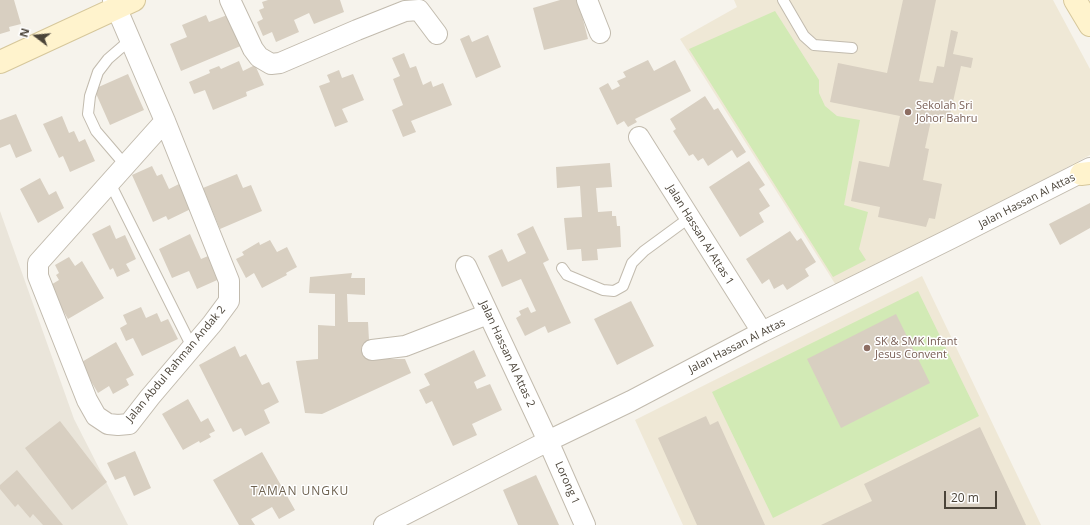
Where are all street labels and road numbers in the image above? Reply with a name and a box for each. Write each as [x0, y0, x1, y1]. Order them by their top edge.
street label: Jalan Hassan Al Attas [976, 171, 1078, 231]
street label: Jalan Hassan Al Attas 1 [664, 182, 736, 288]
street label: Jalan Hassan Al Attas 2 [477, 299, 537, 409]
street label: Jalan Abdul Rahman Andak 2 [124, 303, 228, 425]
street label: Jalan Hassan Al Attas [686, 316, 788, 376]
street label: Lorong 1 [552, 460, 582, 506]

